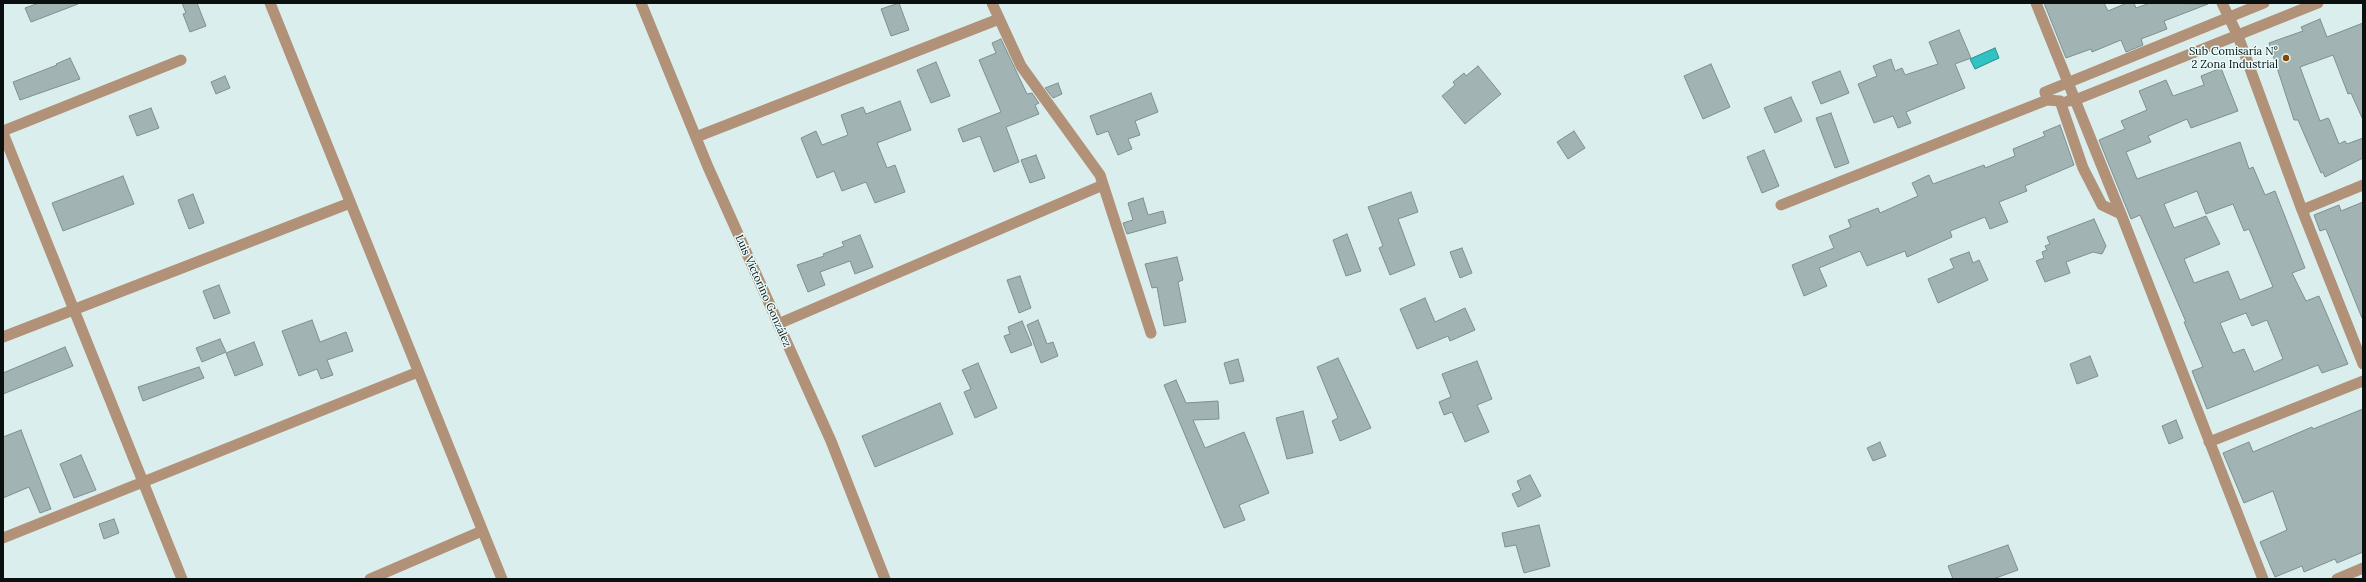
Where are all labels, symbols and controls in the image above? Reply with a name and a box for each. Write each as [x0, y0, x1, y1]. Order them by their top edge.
place label: Sub Comisaría N° 2 Zona Industrial [2189, 45, 2278, 71]
marker: Sub Comisaría N° 2 Zona Industrial [2281, 53, 2291, 63]
street label: Luis Victorino González [732, 233, 794, 349]

